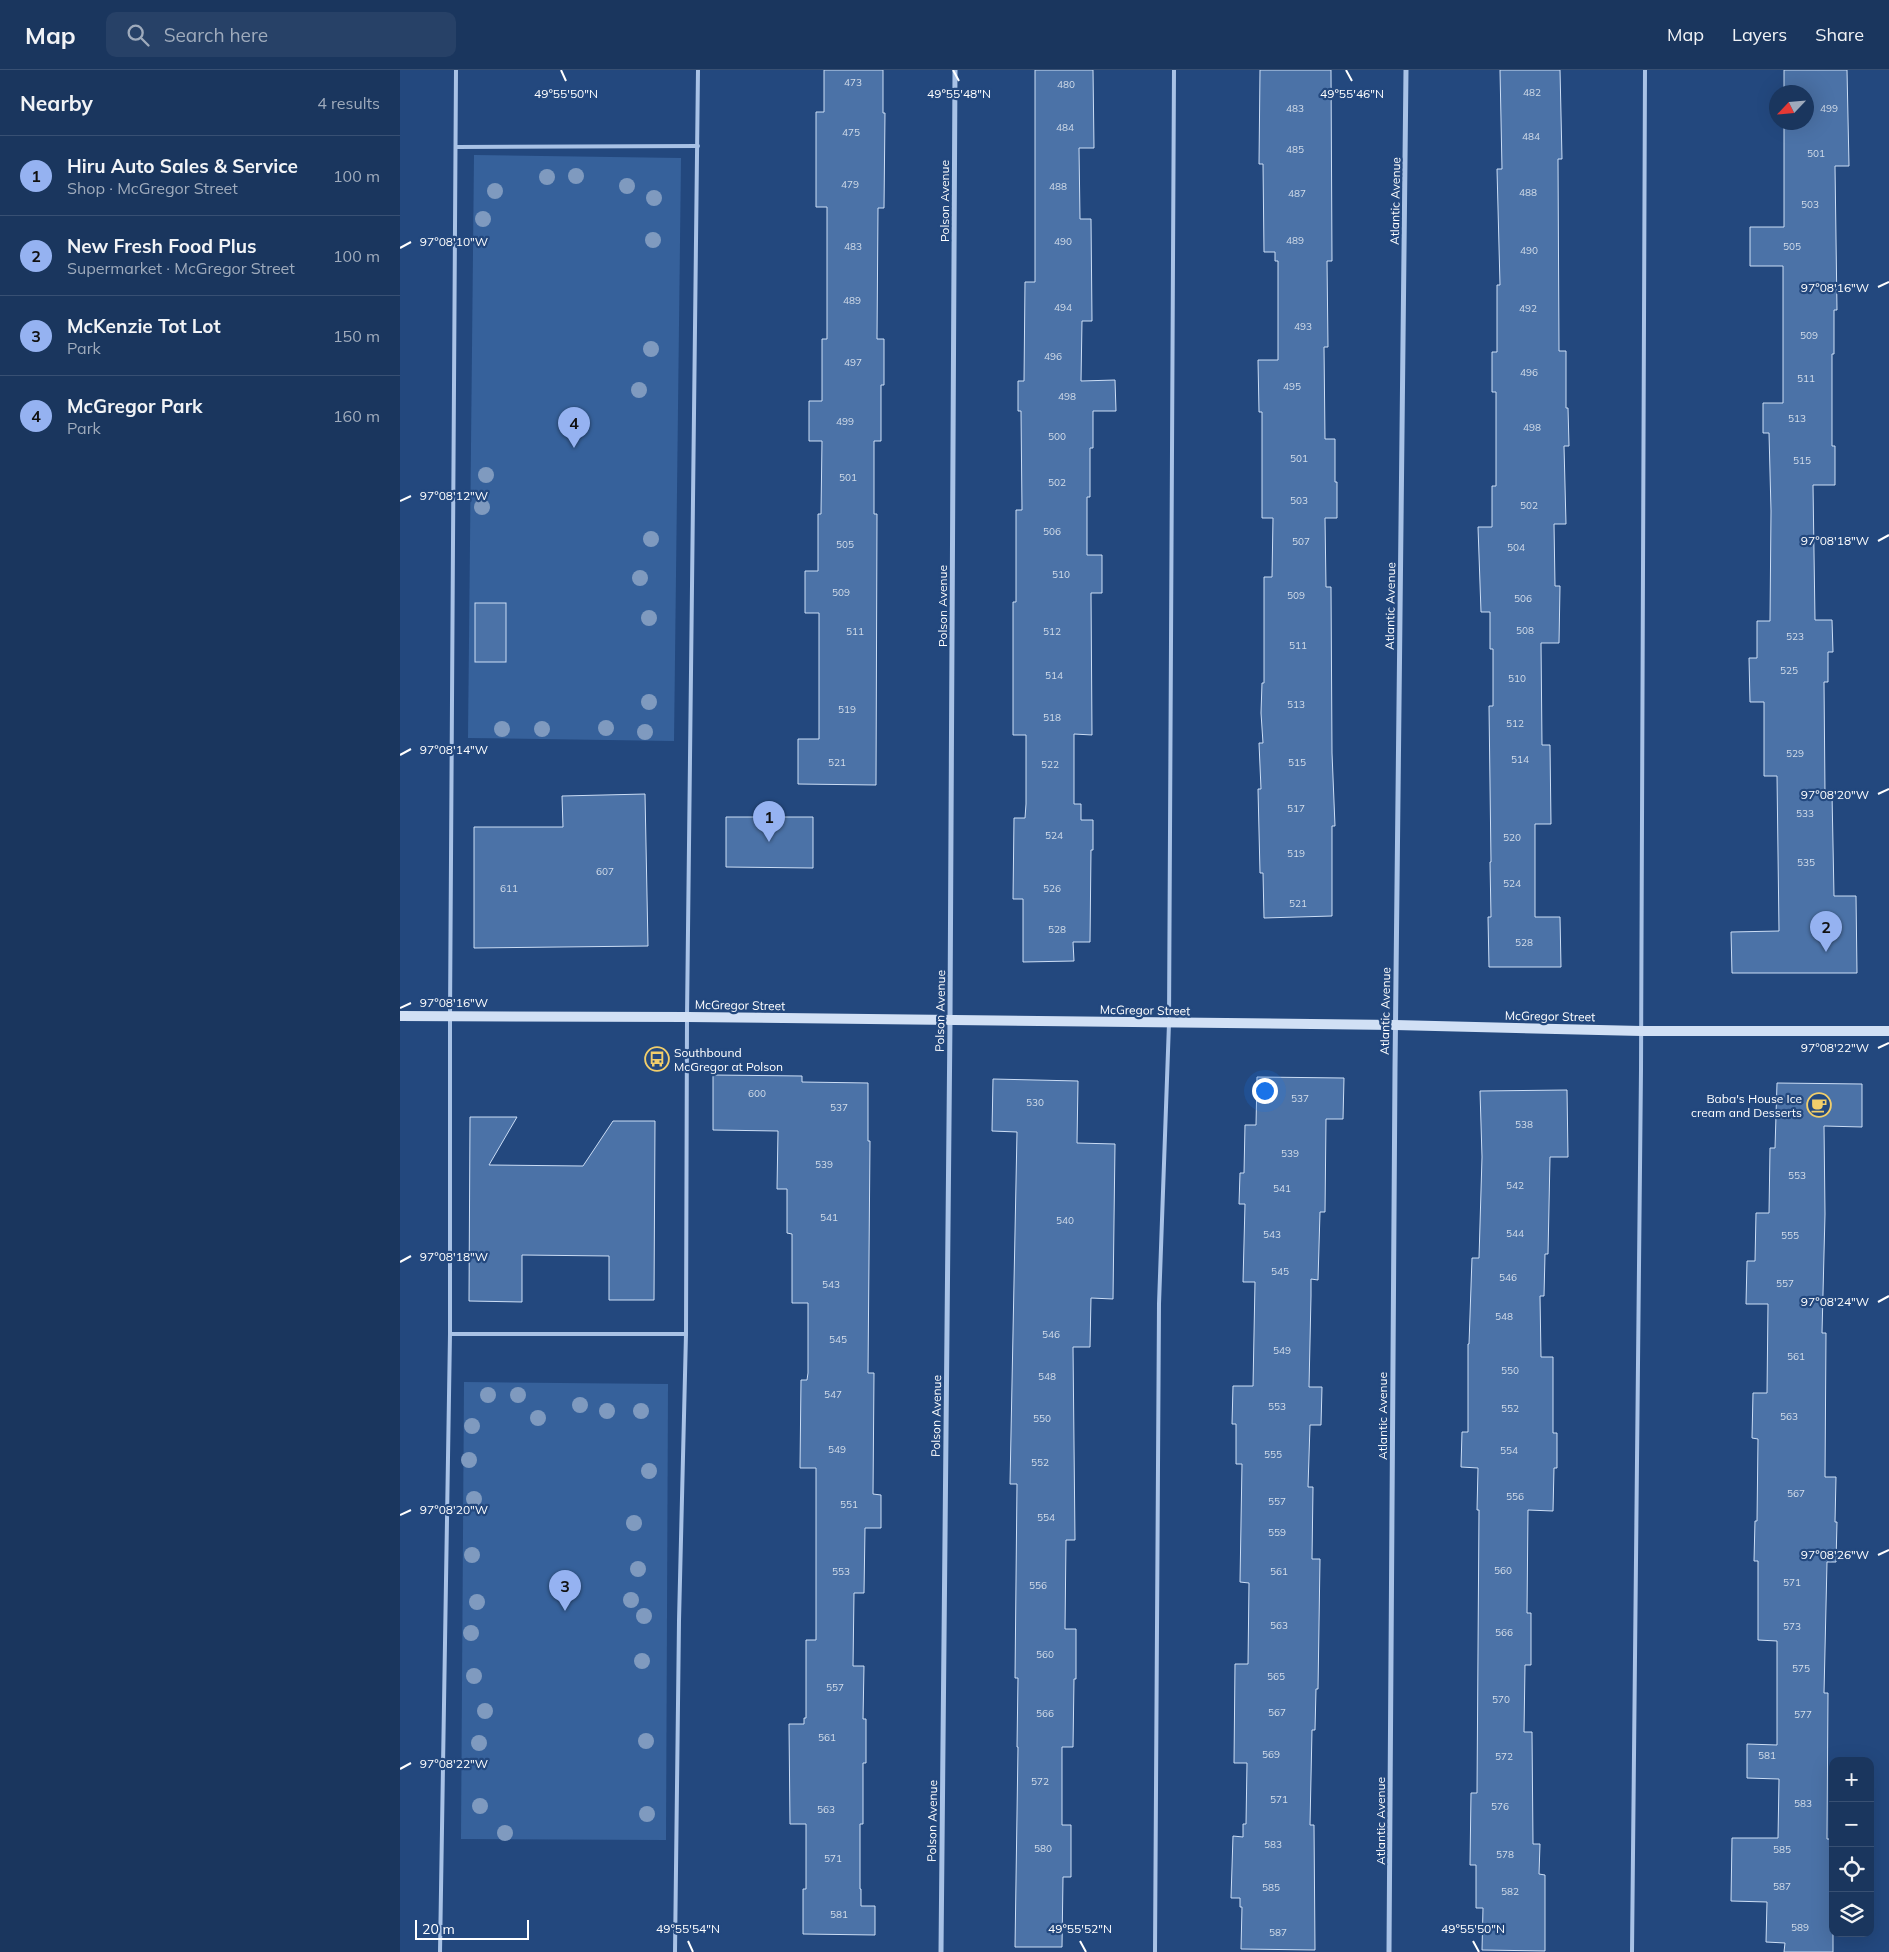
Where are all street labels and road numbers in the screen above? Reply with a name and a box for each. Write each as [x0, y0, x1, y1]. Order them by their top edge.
street label: Atlantic Avenue [1387, 157, 1403, 245]
street label: Polson Avenue [937, 160, 952, 242]
street label: Atlantic Avenue [1382, 562, 1398, 650]
street label: Polson Avenue [935, 565, 950, 647]
street label: Atlantic Avenue [1377, 967, 1393, 1055]
street label: Polson Avenue [932, 970, 948, 1052]
street label: McGregor Street [695, 997, 785, 1013]
street label: McGregor Street [1100, 1002, 1190, 1018]
street label: McGregor Street [1505, 1008, 1595, 1024]
street label: Atlantic Avenue [1375, 1372, 1390, 1460]
street label: Polson Avenue [928, 1375, 944, 1457]
street label: Atlantic Avenue [1373, 1777, 1388, 1865]
street label: Polson Avenue [924, 1780, 940, 1862]

